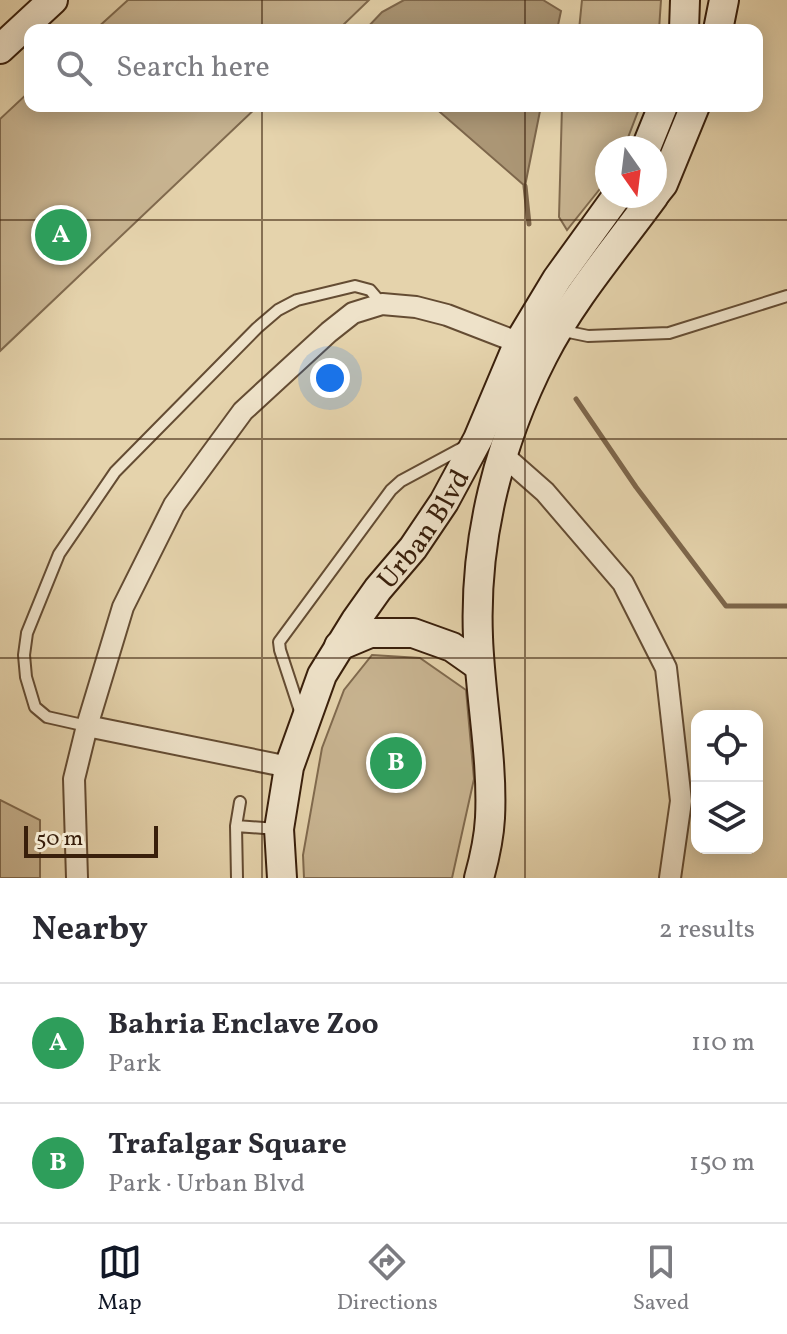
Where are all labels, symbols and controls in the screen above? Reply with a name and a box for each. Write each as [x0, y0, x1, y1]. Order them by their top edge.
search box [24, 24, 763, 112]
icon: search [52, 46, 96, 90]
text: Search here [116, 47, 270, 89]
north arrow [595, 136, 667, 208]
pin: A [35, 205, 87, 265]
your location [310, 358, 350, 398]
street label: Urban Blvd [369, 463, 480, 598]
map controls [691, 710, 763, 854]
button: locate [691, 710, 763, 782]
pin: B [370, 733, 422, 793]
button: layers [691, 782, 763, 854]
scale bar [24, 822, 158, 858]
text: 50 m [36, 824, 83, 855]
text: Nearby [32, 907, 148, 954]
text: 2 results [659, 912, 755, 948]
text: Bahria Enclave Zoo [108, 1004, 379, 1046]
text: A [49, 1025, 67, 1061]
text: 110 m [691, 1025, 755, 1061]
text: Park [108, 1046, 161, 1082]
text: Trafalgar Square [108, 1124, 347, 1166]
text: B [49, 1145, 67, 1181]
text: 150 m [689, 1145, 755, 1181]
text: Park · Urban Blvd [108, 1166, 305, 1202]
tab: Map [98, 1240, 142, 1319]
tab: Directions [337, 1240, 438, 1319]
tab: Saved [633, 1240, 689, 1319]

